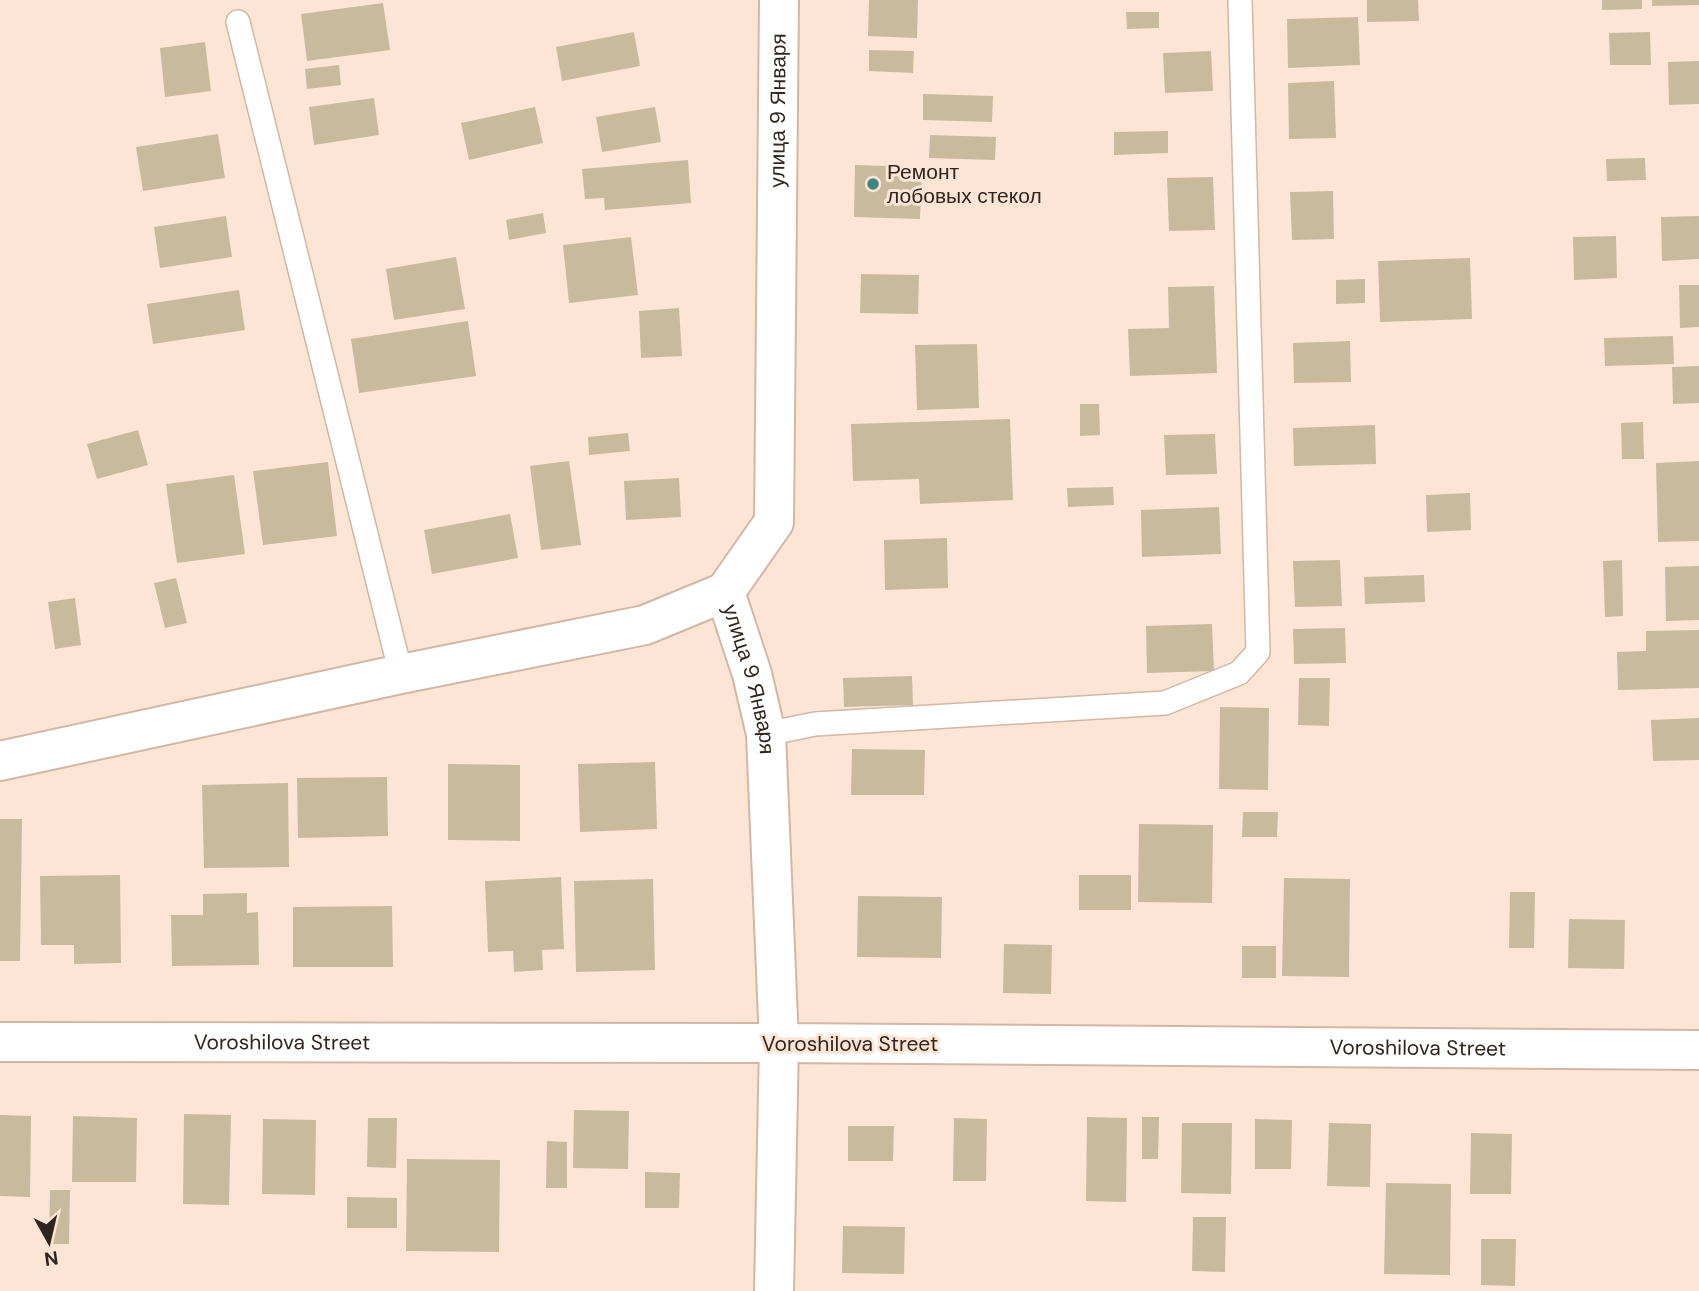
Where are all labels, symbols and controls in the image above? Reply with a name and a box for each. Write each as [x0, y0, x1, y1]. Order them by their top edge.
street label: улица 9 Января [763, 33, 793, 188]
place label: Ремонт лобовых стекол [887, 158, 1042, 210]
marker: Ремонт лобовых стекол [865, 176, 881, 192]
street label: улица 9 Января [716, 601, 781, 755]
street label: Voroshilova Street [194, 1028, 370, 1056]
street label: Voroshilova Street [762, 1030, 938, 1058]
street label: Voroshilova Street [1329, 1033, 1506, 1063]
north arrow [14, 1207, 84, 1277]
text: N [43, 1245, 60, 1272]

